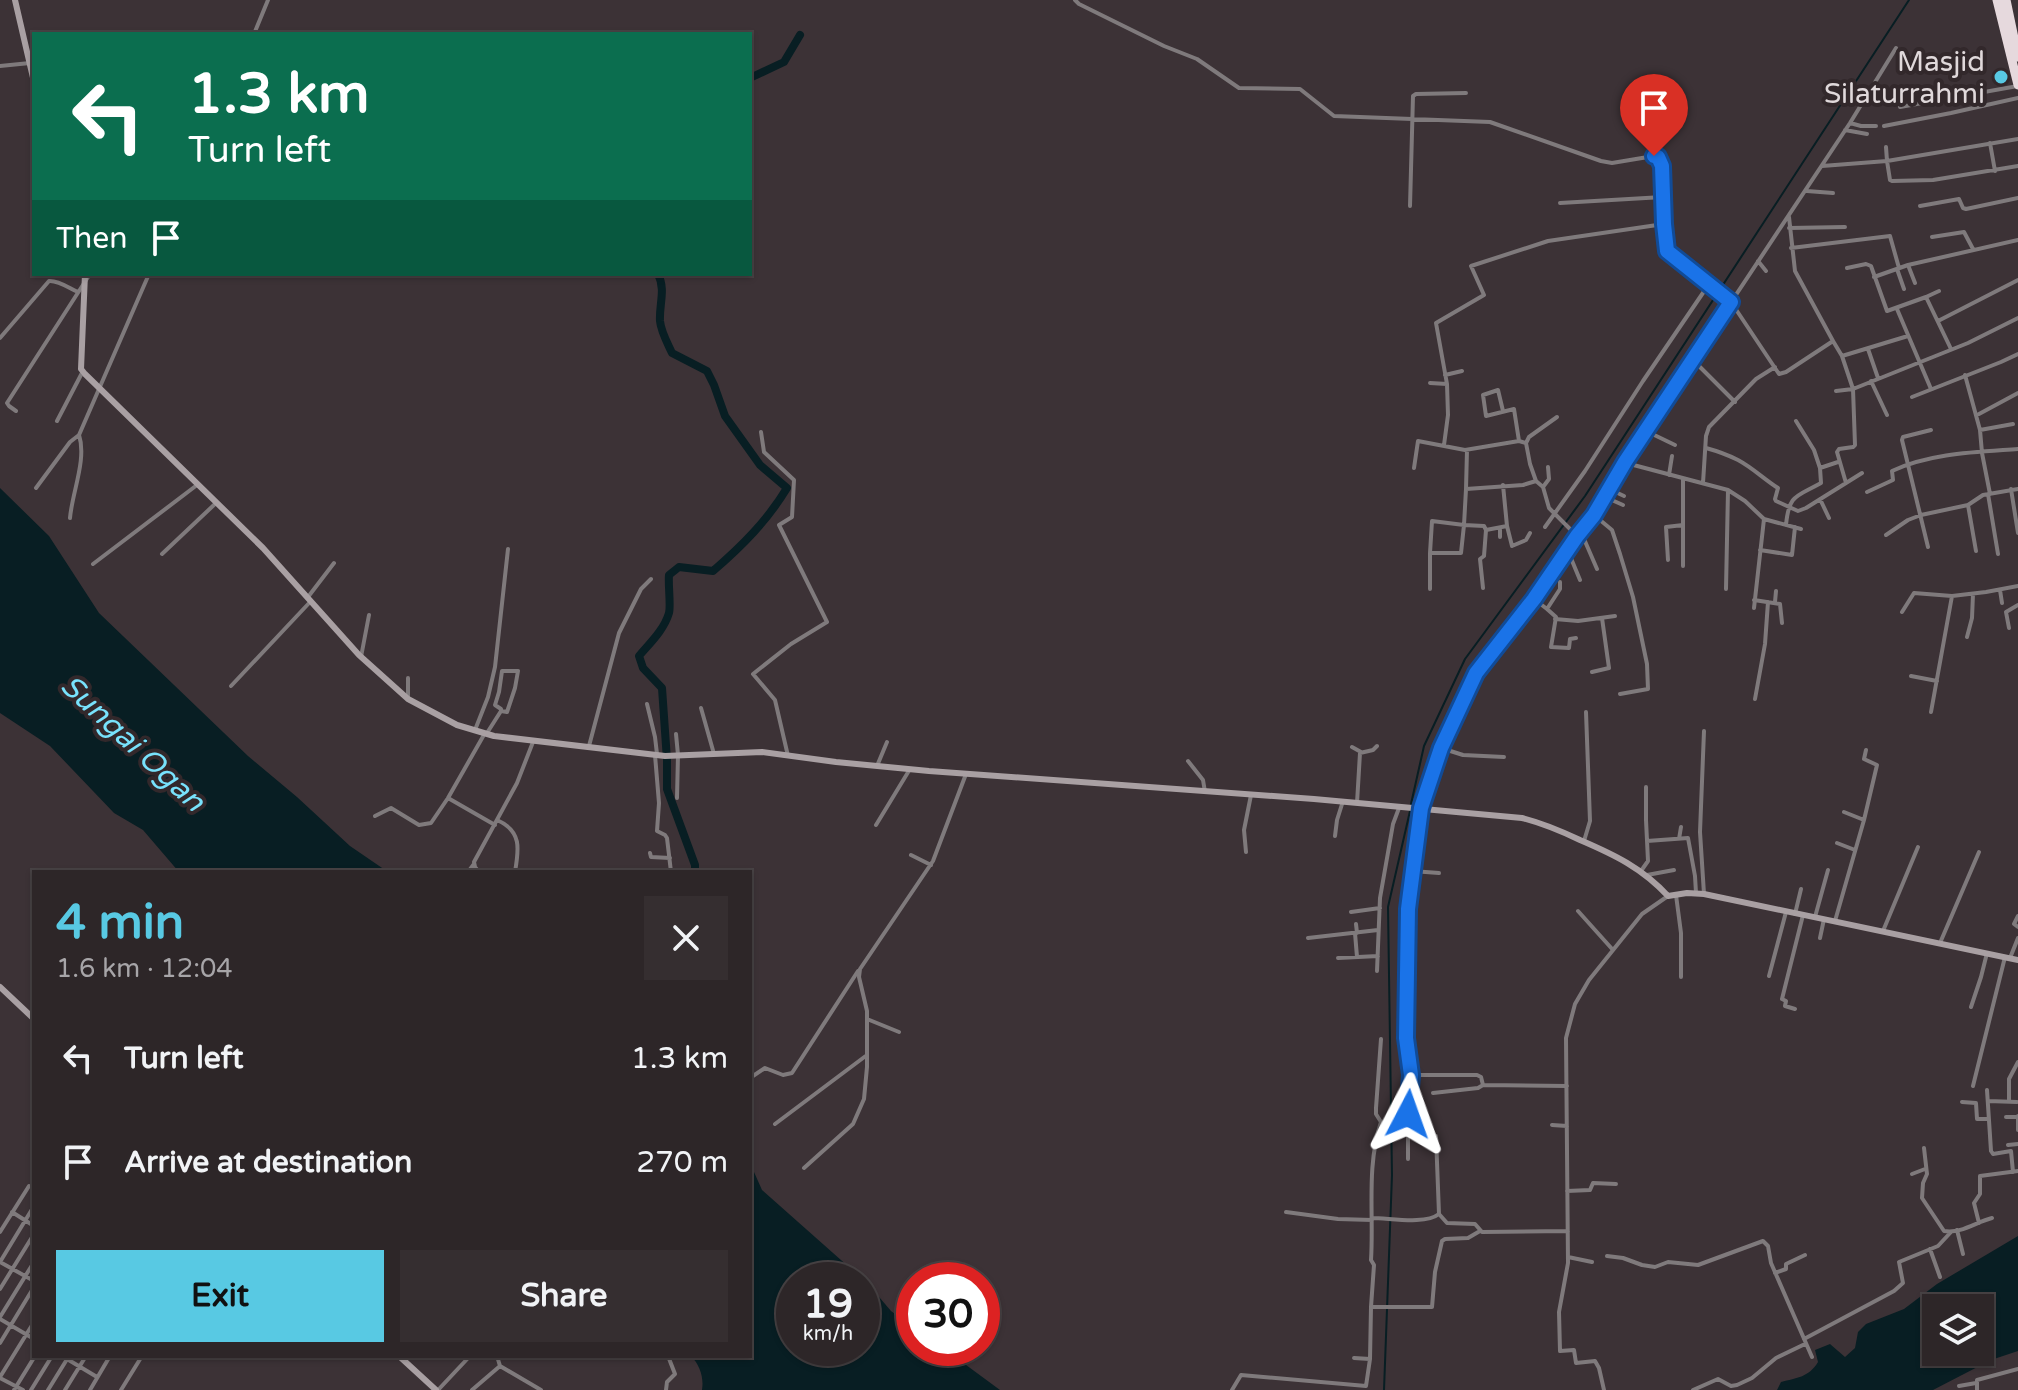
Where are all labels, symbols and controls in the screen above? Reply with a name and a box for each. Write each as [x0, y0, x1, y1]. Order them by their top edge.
place label: Masjid Silaturrahmi [1824, 45, 1985, 111]
text: 1.3 km [188, 61, 369, 128]
icon: left [56, 64, 160, 168]
marker: Masjid Silaturrahmi [1992, 68, 2010, 86]
pin [1620, 74, 1688, 156]
icon: arrive [1632, 86, 1676, 130]
text: Turn left [188, 129, 331, 172]
icon: arrive [144, 216, 188, 260]
text: Then [56, 220, 128, 257]
water label: Sungai Ogan [53, 667, 213, 820]
text: 4 min [56, 894, 184, 952]
button: close [644, 896, 728, 980]
text: 1.6 km · 12:04 [56, 953, 233, 984]
icon: left [56, 1036, 100, 1080]
text: Turn left [124, 1040, 243, 1077]
text: 1.3 km [631, 1040, 728, 1077]
position arrow [1366, 1072, 1450, 1156]
icon: arrive [56, 1140, 100, 1184]
text: Arrive at destination [124, 1144, 412, 1181]
text: 270 m [636, 1144, 728, 1181]
button: Exit [56, 1250, 384, 1342]
button: Share [400, 1250, 728, 1342]
speed limit sign: 30 [896, 1262, 1000, 1366]
text: 19 [803, 1280, 853, 1328]
map controls [1922, 1294, 1994, 1366]
button: layers [1922, 1294, 1994, 1366]
text: km/h [803, 1322, 853, 1346]

